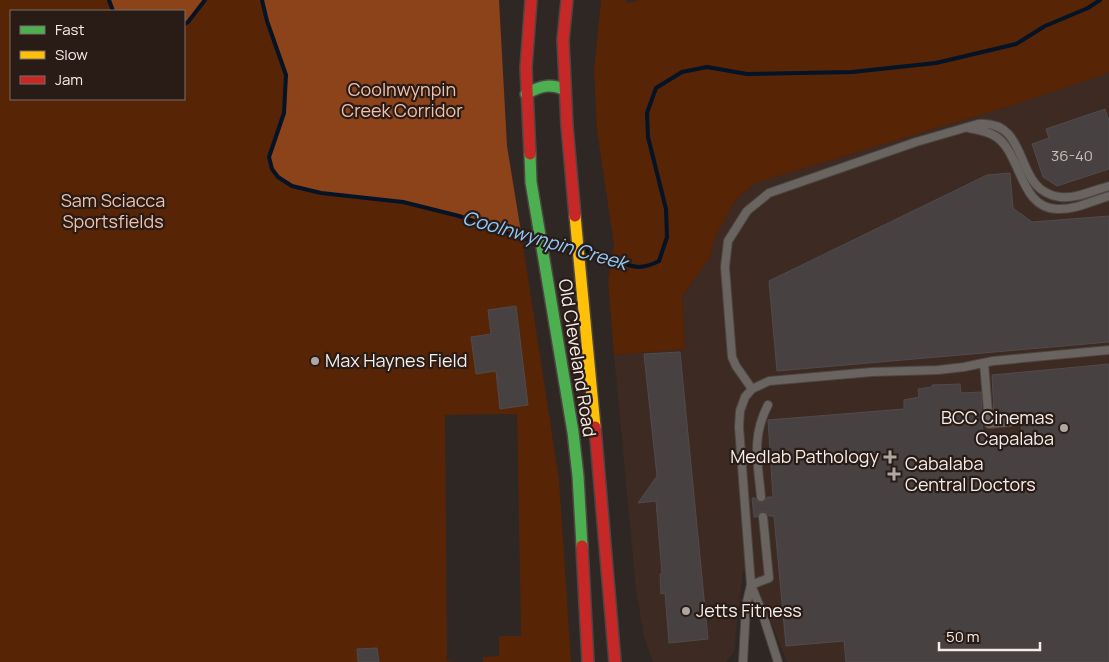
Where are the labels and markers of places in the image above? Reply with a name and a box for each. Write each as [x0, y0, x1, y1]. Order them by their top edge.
place label: Max Haynes Field [325, 348, 467, 372]
marker: Max Haynes Field [309, 355, 321, 367]
place label: BCC Cinemas Capalaba [941, 405, 1054, 450]
marker: BCC Cinemas Capalaba [1058, 422, 1070, 434]
place label: Medlab Pathology [730, 444, 879, 468]
marker: Medlab Pathology [883, 450, 897, 464]
place label: Cabalaba Central Doctors [905, 451, 1036, 496]
marker: Cabalaba Central Doctors [887, 467, 901, 481]
place label: Jetts Fitness [696, 598, 802, 622]
marker: Jetts Fitness [680, 605, 692, 617]

